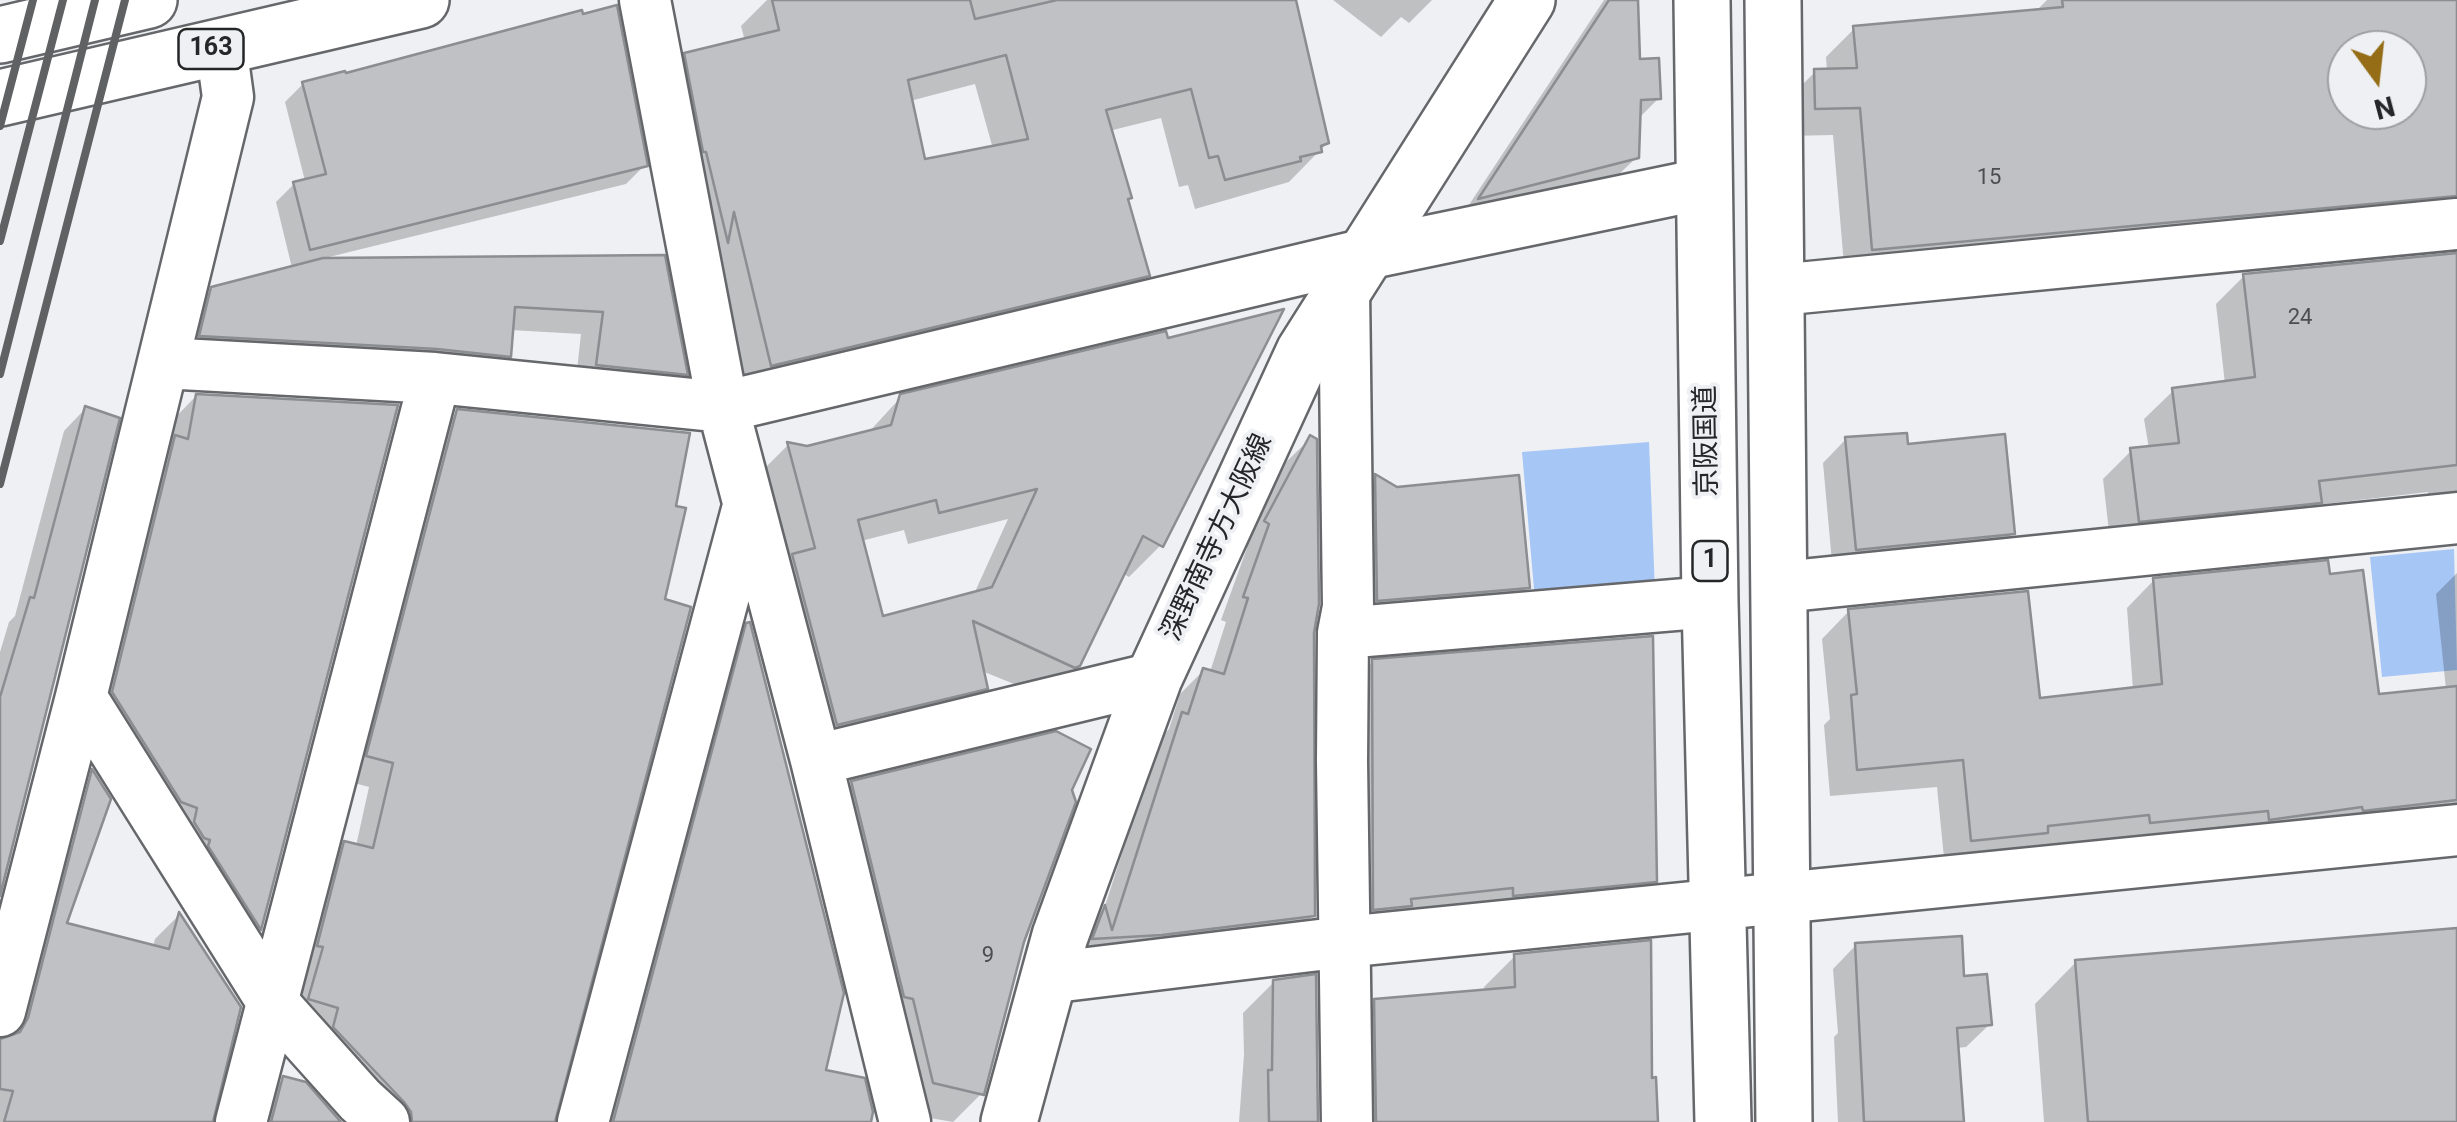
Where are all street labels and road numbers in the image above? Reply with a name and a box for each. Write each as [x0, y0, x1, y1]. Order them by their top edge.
road number: 163 [178, 29, 244, 69]
street label: 京阪国道 [1690, 385, 1726, 497]
street label: 深野南寺方大阪線 [1155, 429, 1281, 647]
road number: 1 [1692, 541, 1728, 581]

